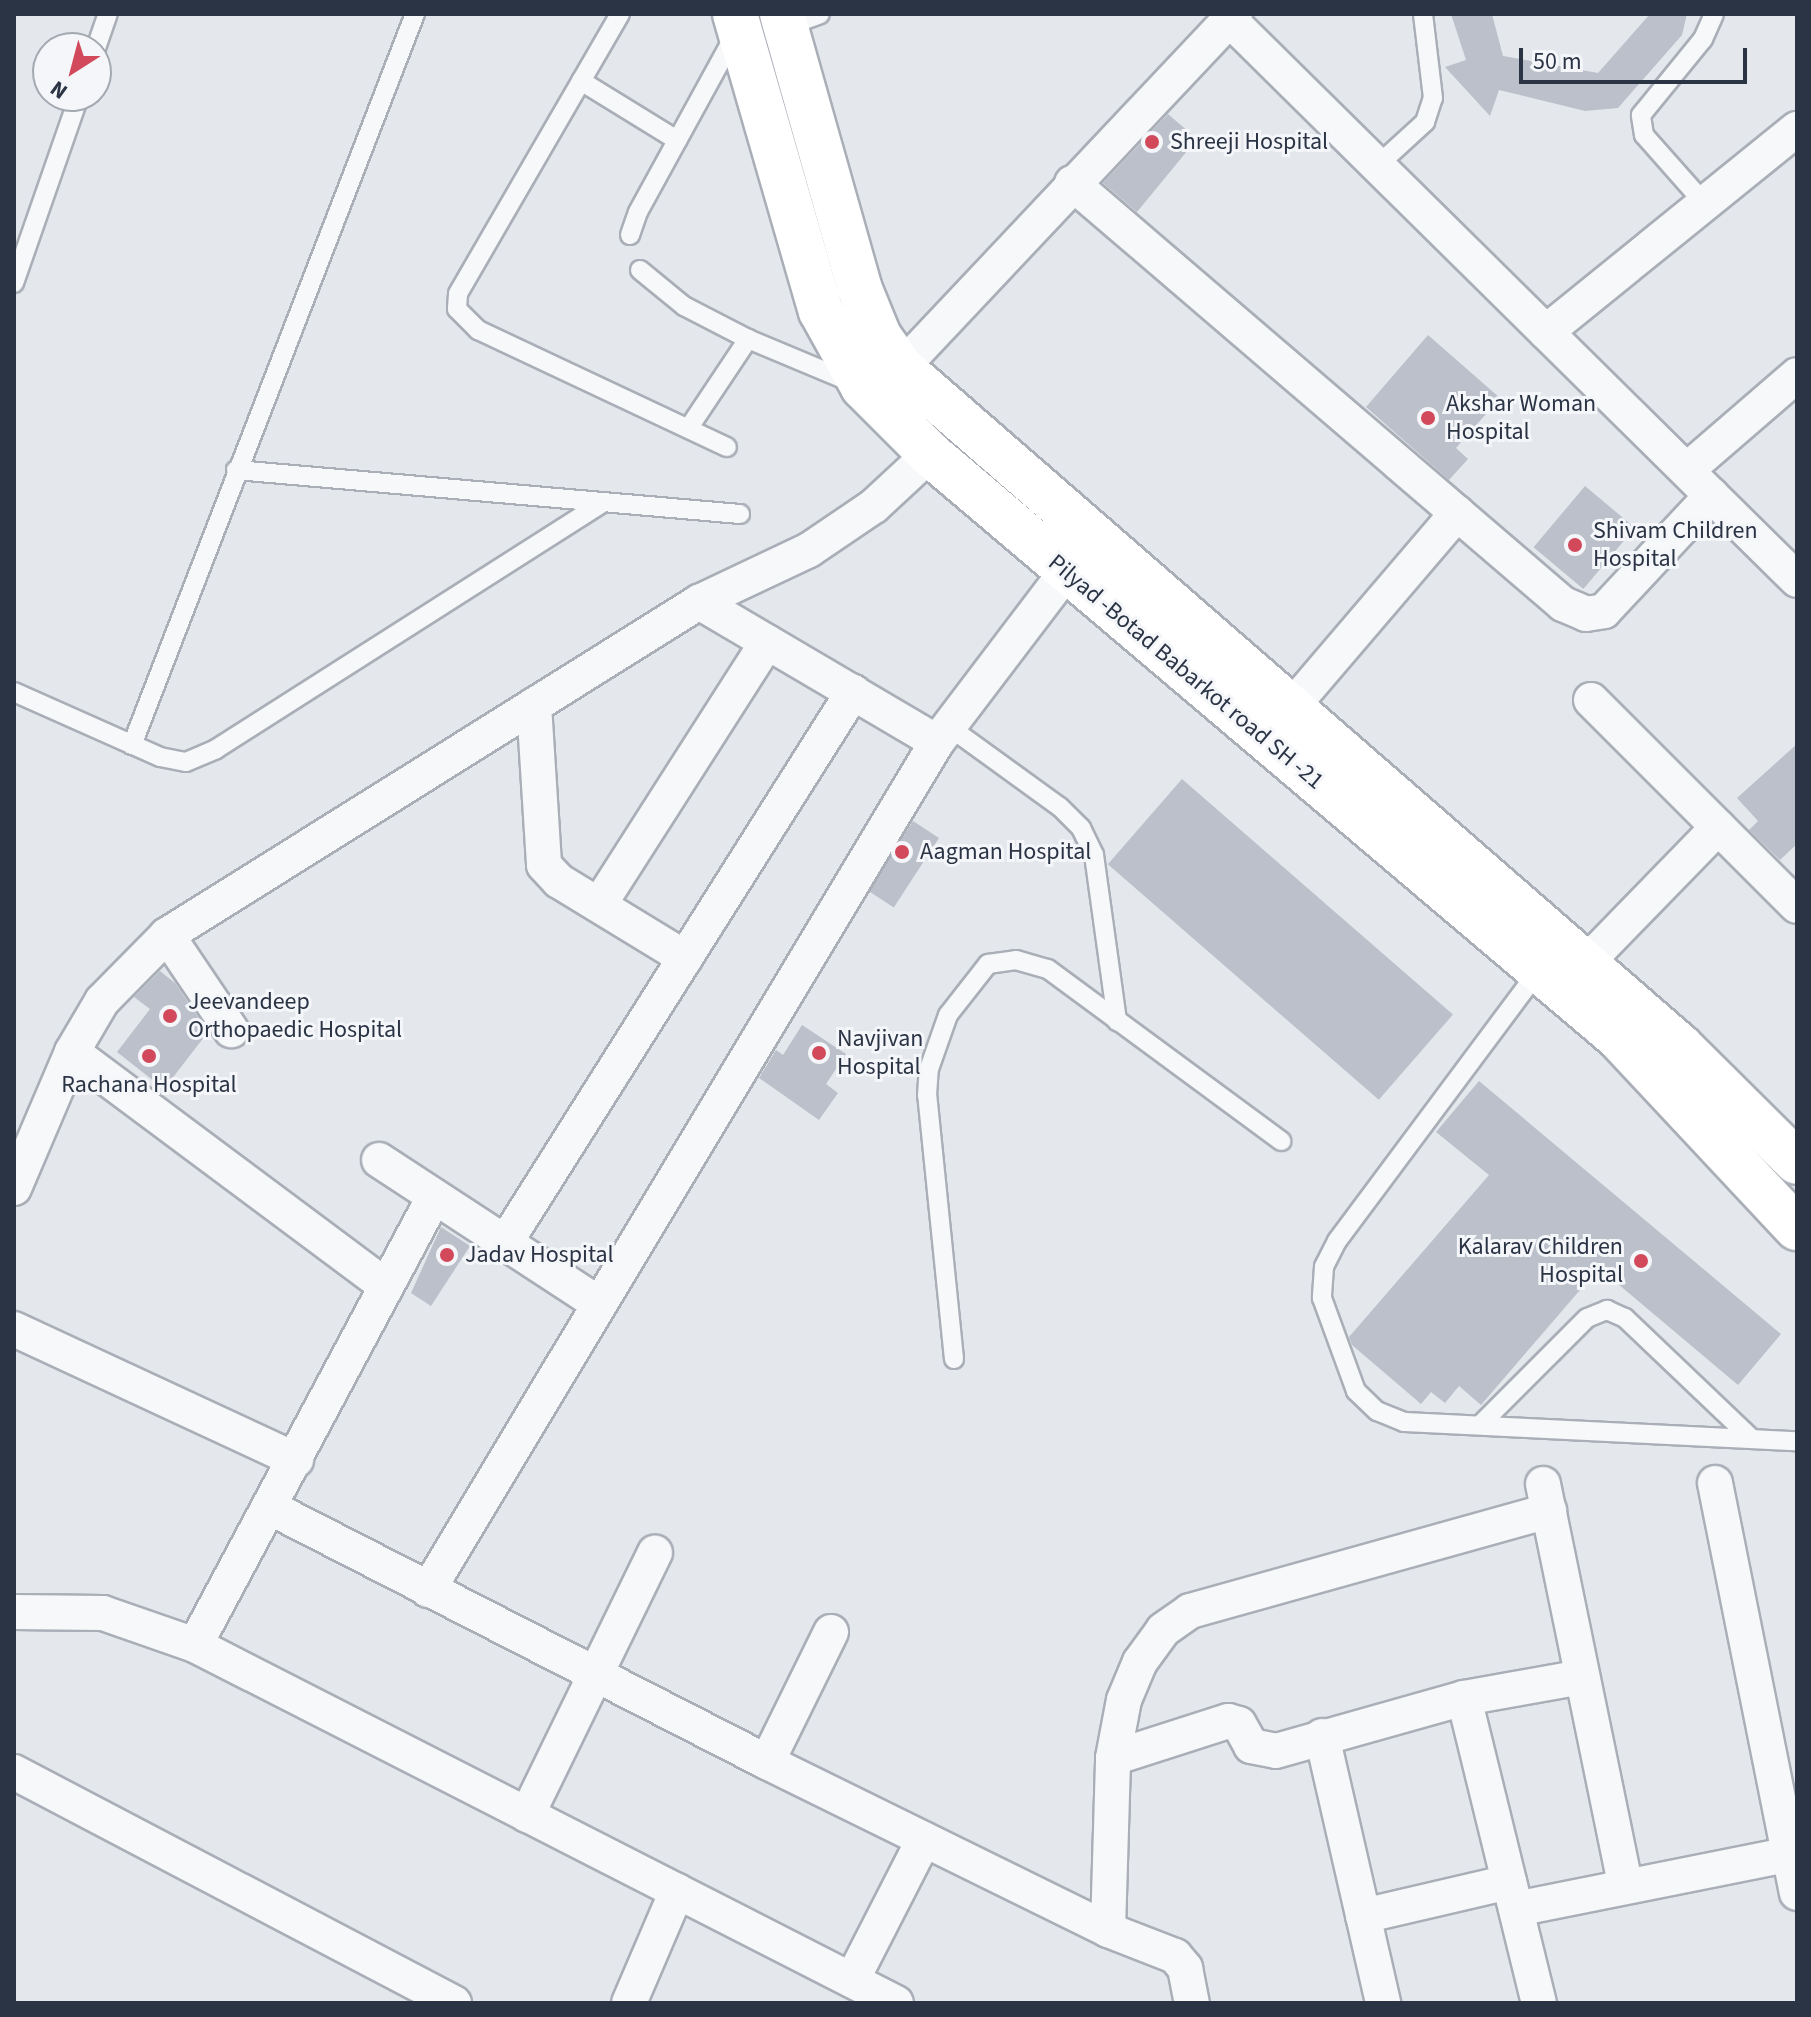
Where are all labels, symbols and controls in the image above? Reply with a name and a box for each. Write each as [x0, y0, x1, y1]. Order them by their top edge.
north arrow [32, 32, 112, 112]
scale bar [1523, 32, 1751, 82]
text: 50 m [1533, 44, 1582, 79]
text: N [44, 73, 74, 107]
place label: Shreeji Hospital [1170, 128, 1328, 156]
marker: Shreeji Hospital [1141, 131, 1163, 153]
place label: Akshar Woman Hospital [1446, 390, 1596, 446]
marker: Akshar Woman Hospital [1417, 407, 1439, 429]
place label: Shivam Children Hospital [1593, 517, 1758, 573]
marker: Shivam Children Hospital [1564, 534, 1586, 556]
street label: Pilyad -Botad Babarkot road SH -21 [1042, 548, 1330, 796]
place label: Aagman Hospital [920, 838, 1091, 866]
marker: Aagman Hospital [891, 841, 913, 863]
place label: Jeevandeep Orthopaedic Hospital [188, 988, 402, 1044]
marker: Jeevandeep Orthopaedic Hospital [159, 1005, 181, 1027]
place label: Navjivan Hospital [837, 1025, 923, 1081]
marker: Navjivan Hospital [808, 1042, 830, 1064]
marker: Rachana Hospital [138, 1045, 160, 1067]
place label: Rachana Hospital [61, 1071, 237, 1099]
place label: Kalarav Children Hospital [1458, 1233, 1623, 1289]
place label: Jadav Hospital [465, 1241, 614, 1269]
marker: Jadav Hospital [436, 1244, 458, 1266]
marker: Kalarav Children Hospital [1630, 1250, 1652, 1272]

